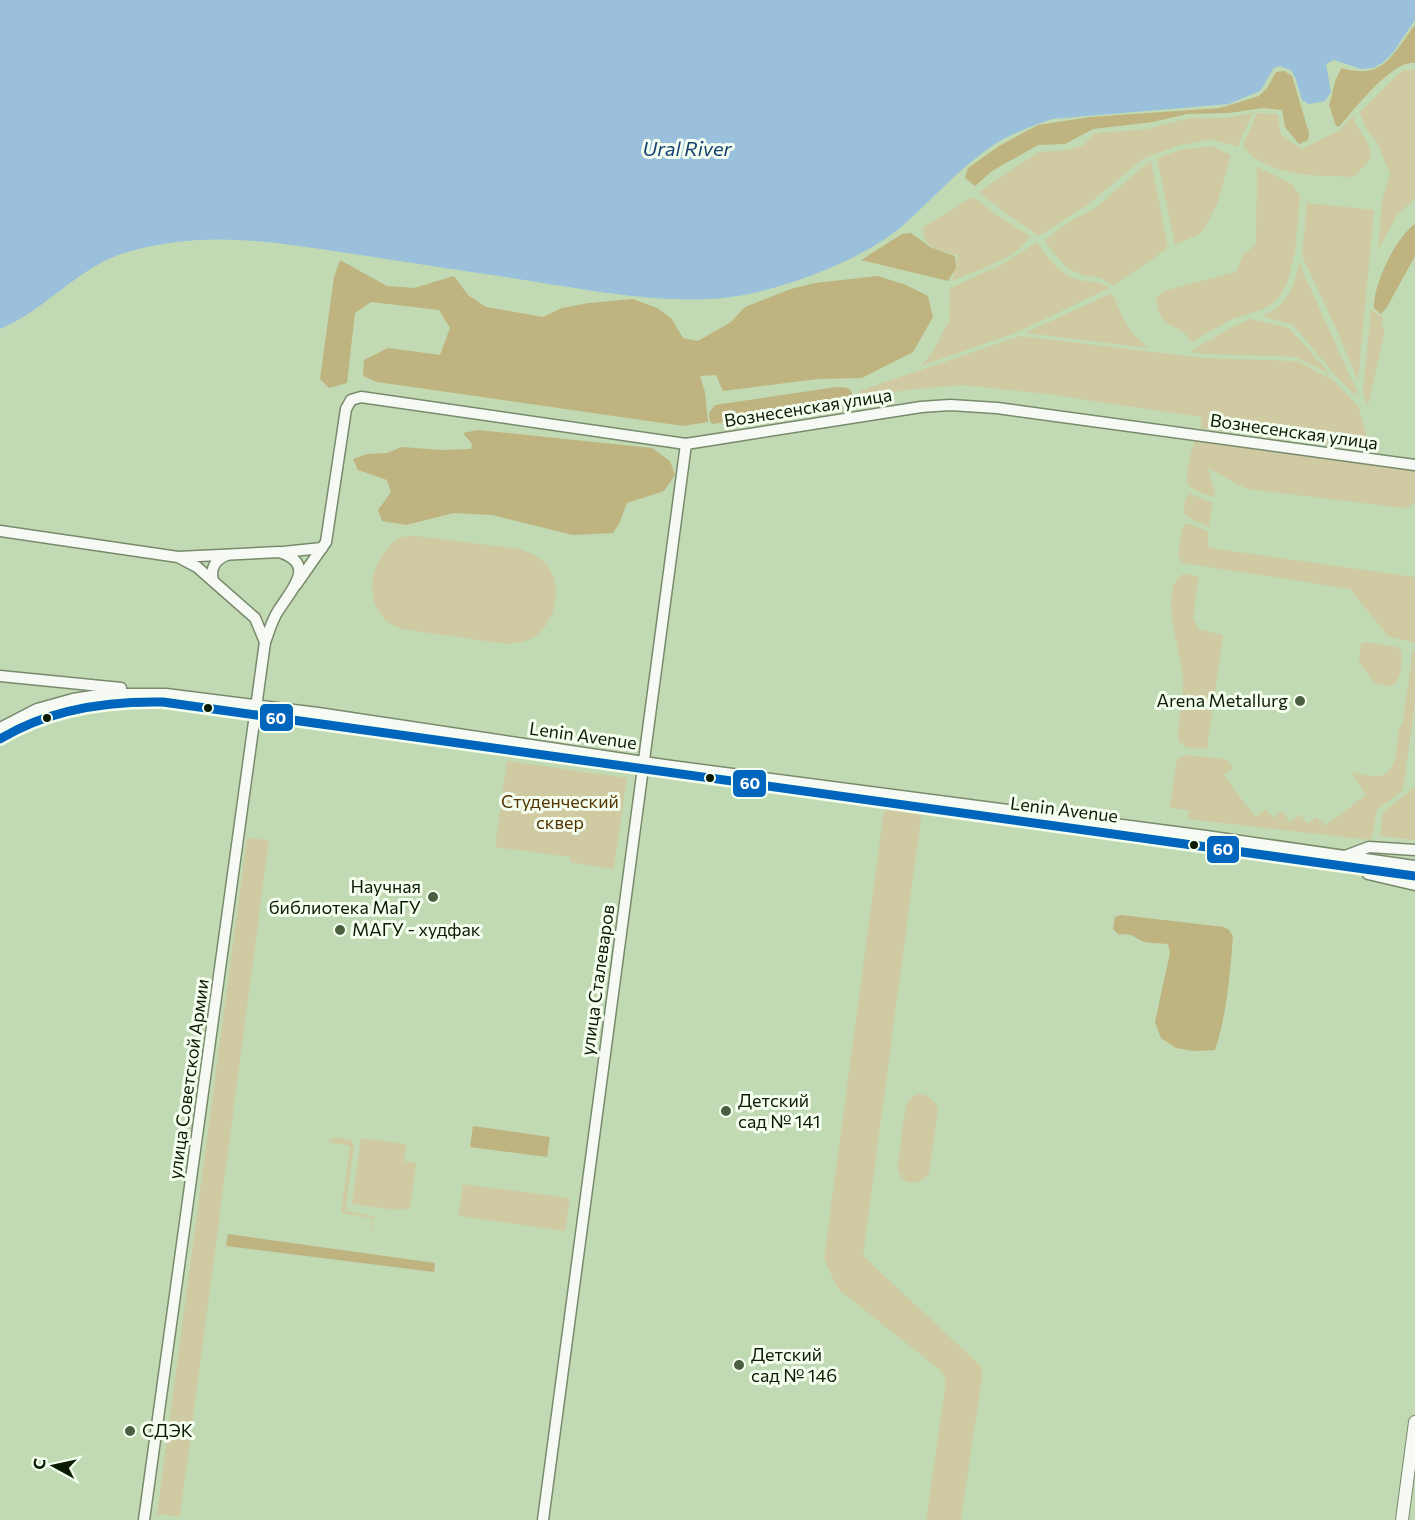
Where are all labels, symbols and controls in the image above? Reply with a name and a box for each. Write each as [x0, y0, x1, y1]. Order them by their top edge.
water label: Ural River [643, 136, 732, 160]
street label: Вознесенская улица [722, 383, 893, 431]
street label: Вознесенская улица [1209, 408, 1380, 454]
place label: Arena Metallurg [1157, 689, 1288, 711]
marker: Arena Metallurg [1293, 694, 1307, 708]
unlabelled marker [202, 702, 214, 714]
line badge: 60 [259, 703, 294, 732]
text: 60 [266, 708, 286, 727]
unlabelled marker [41, 712, 53, 724]
street label: Lenin Avenue [528, 717, 638, 753]
line badge: 60 [732, 769, 767, 798]
unlabelled marker [704, 772, 716, 784]
text: 60 [740, 773, 760, 792]
park label: Студенческий сквер [501, 790, 619, 833]
street label: Lenin Avenue [1009, 791, 1119, 827]
line badge: 60 [1206, 835, 1240, 864]
unlabelled marker [1188, 839, 1200, 851]
text: 60 [1213, 839, 1233, 858]
place label: Научная библиотека МаГУ [269, 875, 421, 918]
marker: Научная библиотека МаГУ [426, 890, 440, 904]
street label: улица Сталеваров [576, 903, 618, 1057]
place label: МАГУ - худфак [352, 918, 481, 940]
marker: МАГУ - худфак [333, 923, 347, 937]
street label: улица Советской Армии [163, 977, 213, 1181]
place label: Детский сад № 141 [738, 1089, 820, 1132]
marker: Детский сад № 141 [719, 1104, 733, 1118]
place label: Детский сад № 146 [751, 1343, 837, 1386]
marker: Детский сад № 146 [732, 1358, 746, 1372]
place label: СДЭК [142, 1419, 193, 1441]
marker: СДЭК [123, 1424, 137, 1438]
north arrow [24, 1436, 84, 1496]
text: С [28, 1457, 49, 1471]

